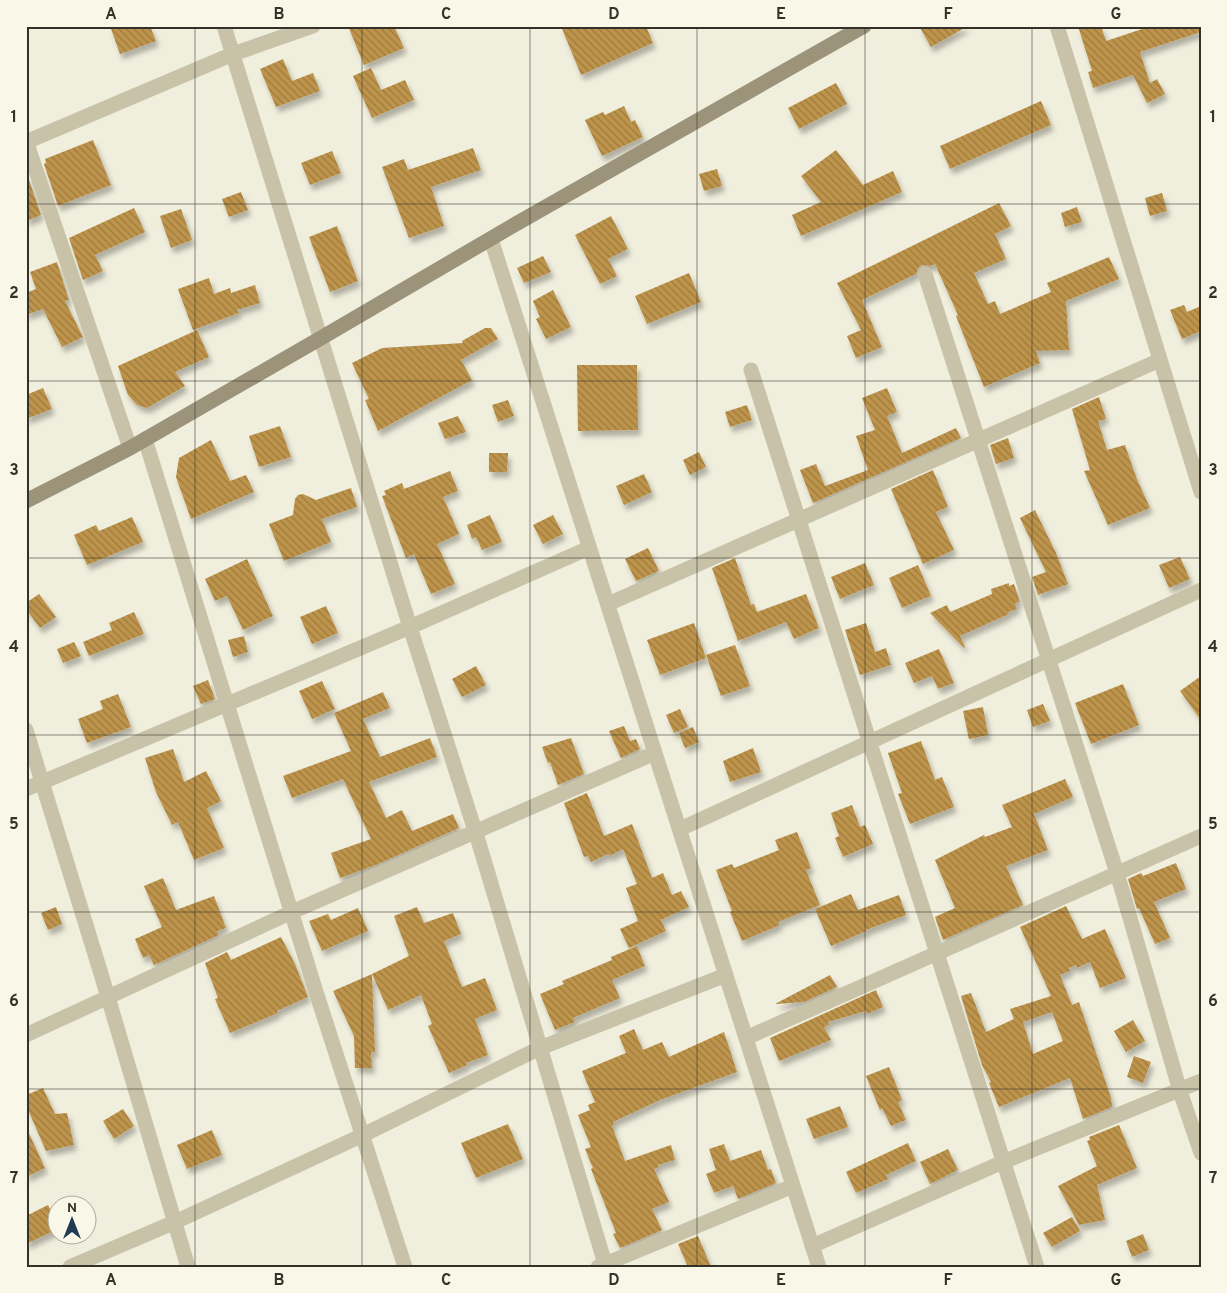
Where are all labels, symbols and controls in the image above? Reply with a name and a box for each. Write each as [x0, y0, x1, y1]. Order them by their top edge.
text: A [105, 5, 117, 25]
text: B [273, 5, 285, 25]
text: C [441, 5, 451, 25]
text: D [608, 5, 620, 25]
text: E [776, 5, 786, 25]
text: F [943, 5, 953, 25]
text: G [1111, 5, 1121, 25]
text: 1 [11, 108, 17, 128]
text: 1 [1210, 108, 1216, 128]
text: 2 [9, 284, 19, 304]
text: 2 [1208, 284, 1218, 304]
text: 3 [9, 461, 19, 481]
text: 3 [1208, 461, 1218, 481]
text: 4 [9, 638, 19, 658]
text: 4 [1208, 638, 1218, 658]
text: 5 [9, 815, 19, 835]
text: 5 [1208, 815, 1218, 835]
text: 6 [9, 992, 19, 1012]
text: 6 [1208, 992, 1218, 1012]
text: 7 [10, 1169, 18, 1189]
text: 7 [1209, 1169, 1217, 1189]
north arrow [48, 1196, 98, 1246]
text: N [67, 1200, 77, 1217]
text: A [105, 1271, 117, 1291]
text: B [273, 1271, 285, 1291]
text: C [441, 1271, 451, 1291]
text: D [608, 1271, 620, 1291]
text: E [776, 1271, 786, 1291]
text: F [943, 1271, 953, 1291]
text: G [1111, 1271, 1121, 1291]

